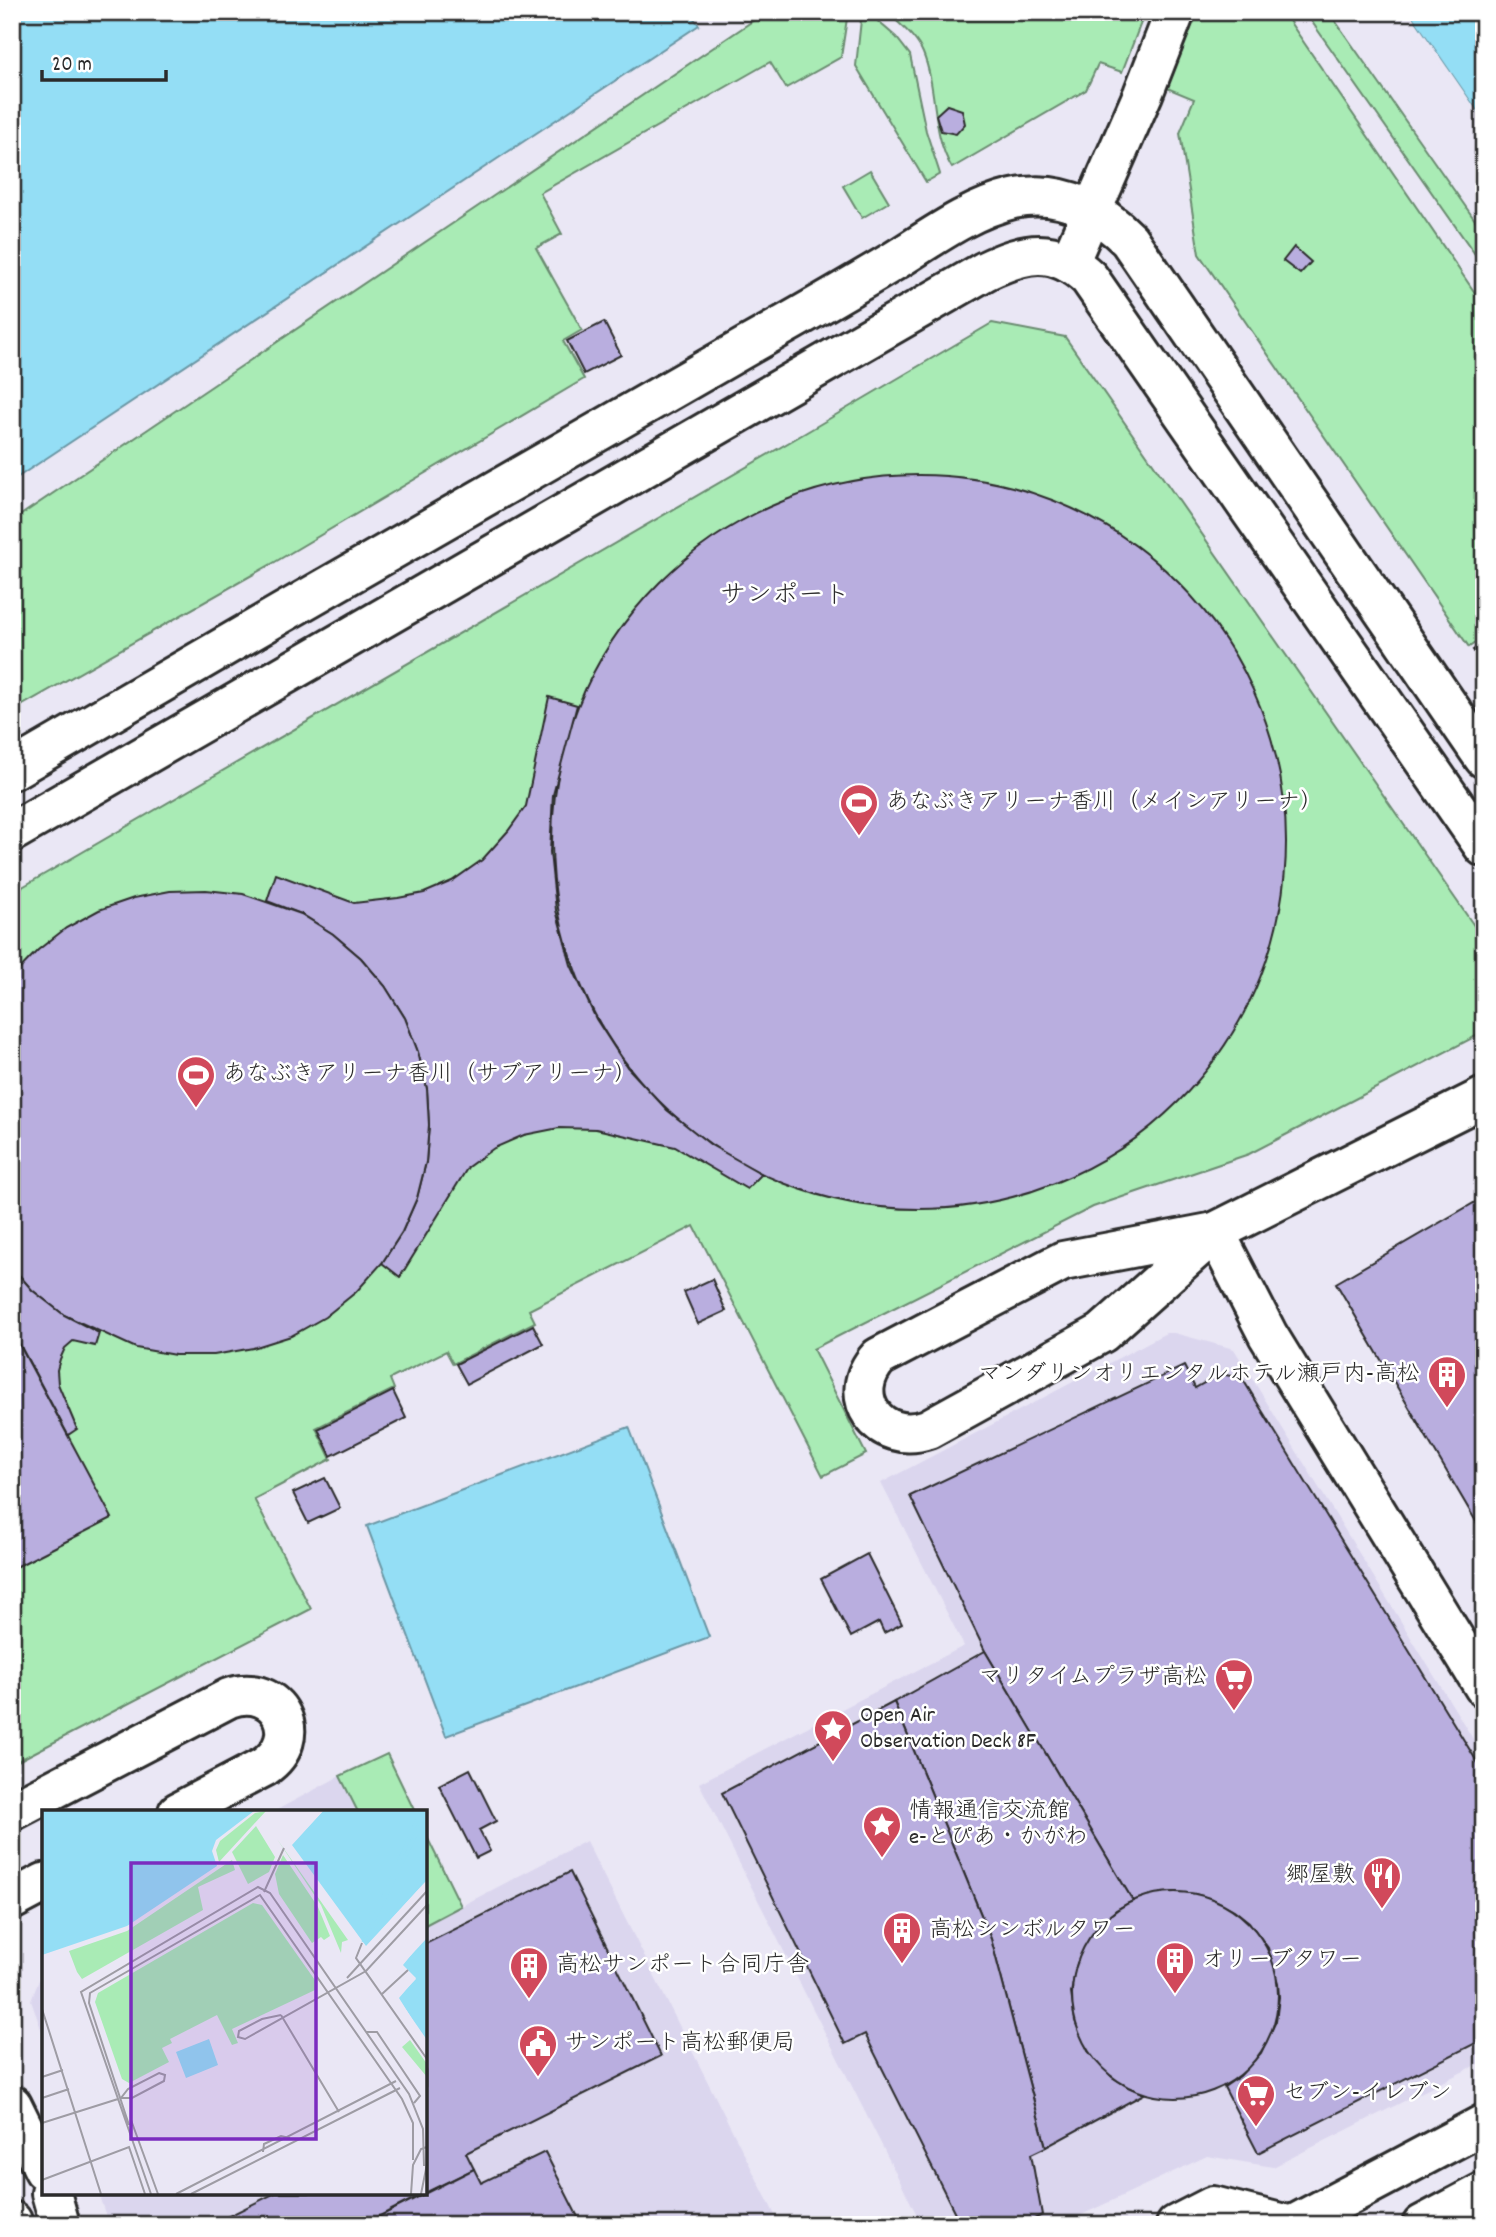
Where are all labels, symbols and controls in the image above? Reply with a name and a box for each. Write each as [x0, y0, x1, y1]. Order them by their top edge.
scale bar [42, 38, 166, 82]
text: 20 m [52, 51, 92, 81]
district label: サンポート [720, 578, 850, 615]
sports icon: あなぶきアリーナ香川（メインアリーナ） [838, 782, 880, 837]
place label: あなぶきアリーナ香川（メインアリーナ） [886, 787, 1323, 820]
sports icon: あなぶきアリーナ香川（サブアリーナ） [175, 1054, 217, 1109]
place label: あなぶきアリーナ香川（サブアリーナ） [223, 1059, 637, 1092]
building icon: マンダリンオリエンタルホテル瀬戸内-高松 [1426, 1354, 1468, 1409]
place label: マンダリンオリエンタルホテル瀬戸内-高松 [978, 1359, 1420, 1392]
supermarket icon: マリタイムプラザ高松 [1213, 1657, 1255, 1712]
place label: マリタイムプラザ高松 [979, 1662, 1207, 1695]
place label: Open Air Observation Deck 8F [860, 1700, 1037, 1759]
place icon: Open Air Observation Deck 8F [812, 1708, 854, 1763]
place label: 情報通信交流館 e-とぴあ・かがわ [909, 1796, 1088, 1855]
place icon: 情報通信交流館 e-とぴあ・かがわ [861, 1804, 903, 1859]
inset map [42, 1810, 427, 2195]
restaurant icon: 郷屋敷 [1361, 1855, 1403, 1910]
place label: 郷屋敷 [1286, 1860, 1355, 1893]
building icon: 高松シンボルタワー [881, 1910, 923, 1965]
place label: 高松シンボルタワー [929, 1915, 1136, 1948]
building icon: オリーブタワー [1154, 1940, 1196, 1995]
building icon: 高松サンポート合同庁舎 [508, 1945, 550, 2000]
place label: オリーブタワー [1202, 1945, 1362, 1978]
place label: 高松サンポート合同庁舎 [556, 1950, 809, 1983]
public building icon: サンポート高松郵便局 [517, 2023, 559, 2078]
place label: サンポート高松郵便局 [565, 2028, 795, 2061]
supermarket icon: セブン-イレブン [1235, 2073, 1277, 2128]
place label: セブン-イレブン [1283, 2078, 1452, 2111]

